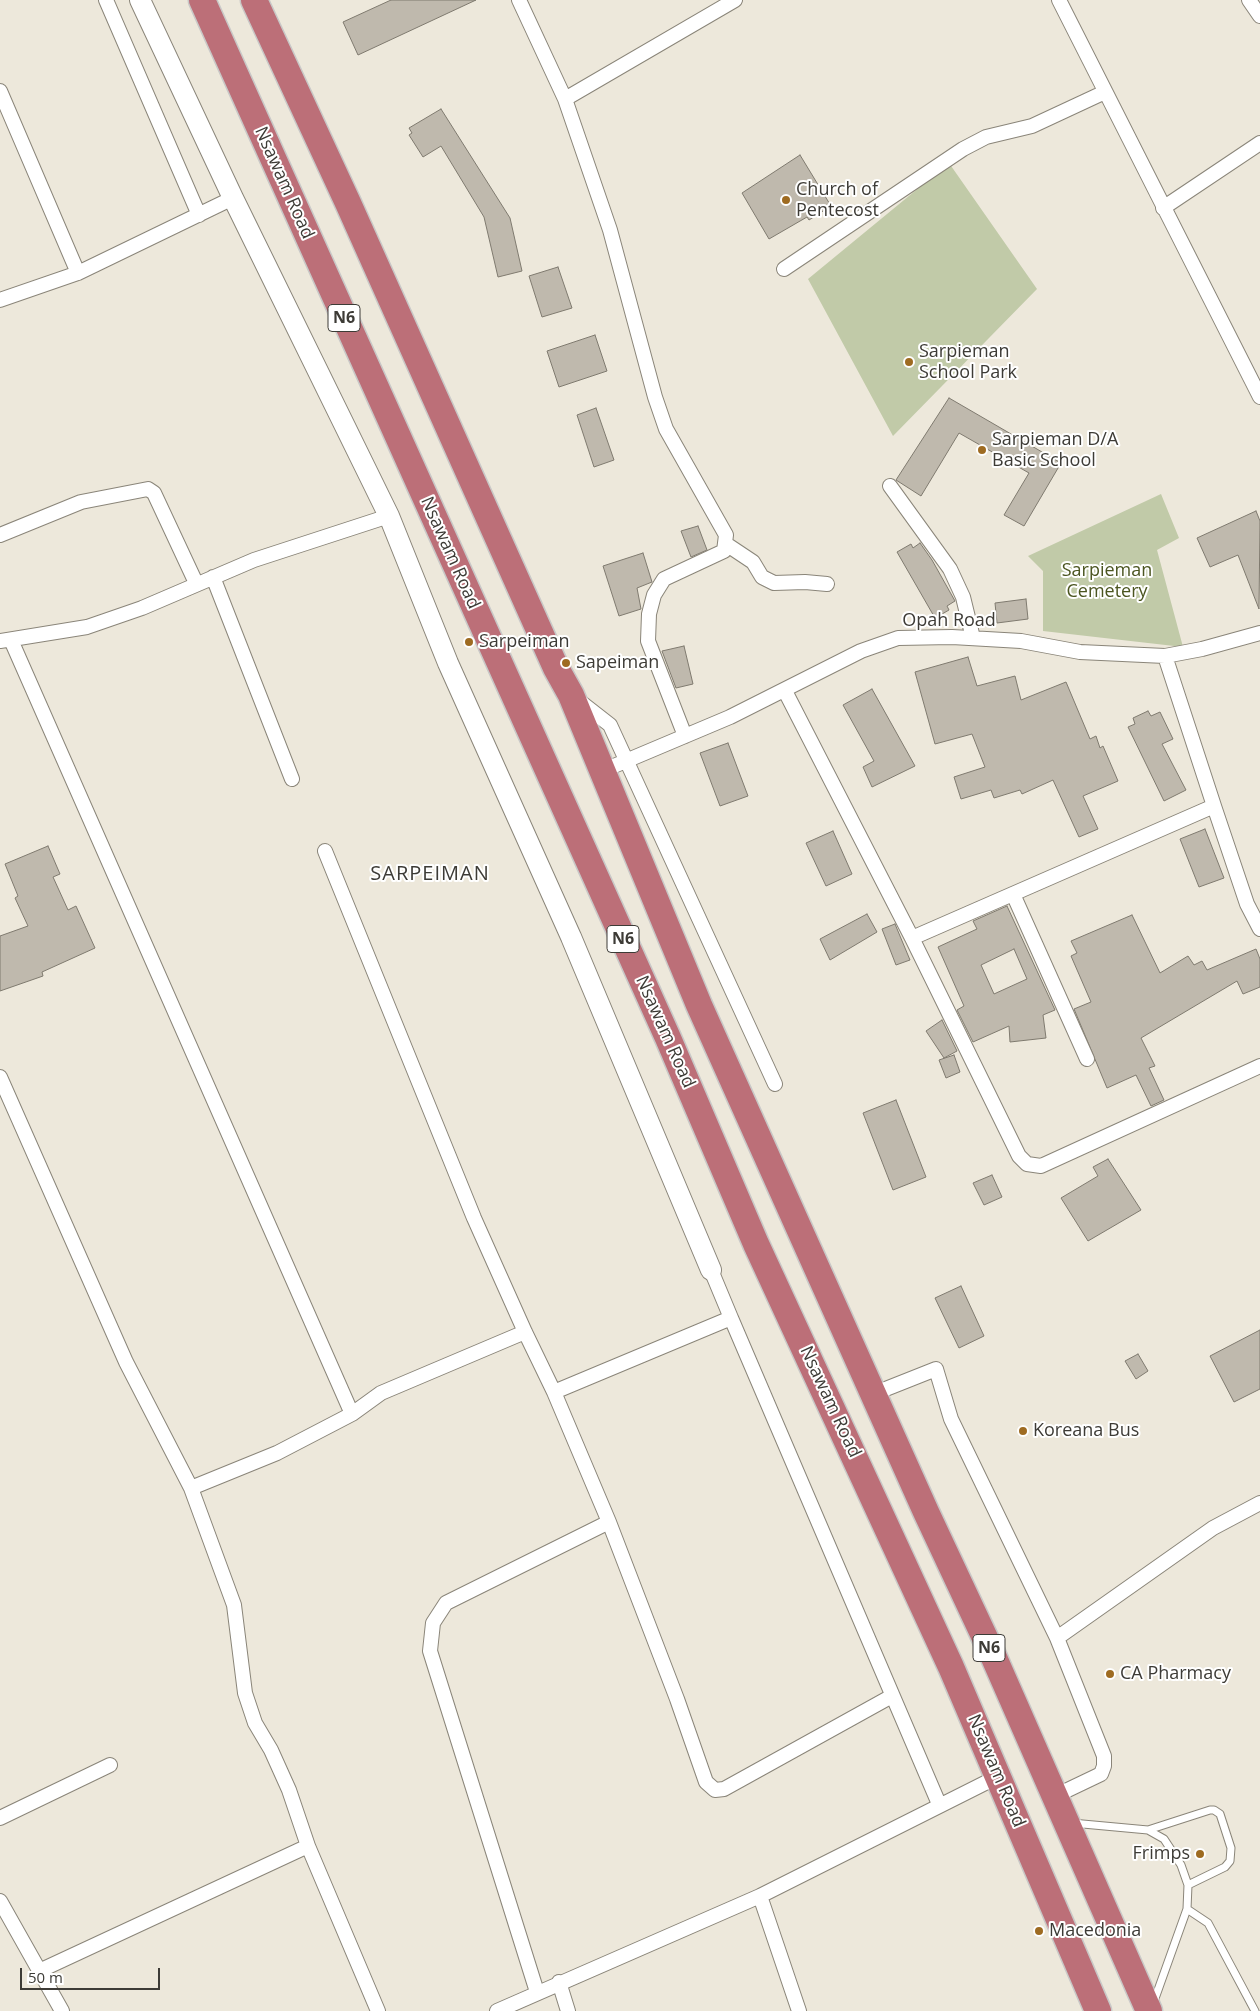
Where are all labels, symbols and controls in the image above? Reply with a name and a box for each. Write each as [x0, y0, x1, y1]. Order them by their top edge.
street label: Nsawam Road [250, 124, 318, 242]
place label: Church of Pentecost [796, 179, 879, 222]
marker: Church of Pentecost [780, 194, 792, 206]
road number: N6 [328, 304, 360, 332]
place label: Sarpieman School Park [919, 341, 1017, 384]
marker: Sarpieman School Park [903, 356, 915, 368]
place label: Sarpieman D/A Basic School [992, 429, 1118, 472]
marker: Sarpieman D/A Basic School [976, 444, 988, 456]
street label: Nsawam Road [416, 494, 484, 612]
park label: Sarpieman Cemetery [1062, 560, 1152, 602]
street label: Opah Road [902, 610, 996, 632]
place label: Sarpeiman [479, 631, 570, 653]
marker: Sarpeiman [463, 636, 475, 648]
place label: Sapeiman [576, 652, 659, 674]
marker: Sapeiman [560, 657, 572, 669]
district label: SARPEIMAN [369, 862, 491, 886]
road number: N6 [607, 926, 639, 952]
street label: Nsawam Road [631, 973, 699, 1091]
street label: Nsawam Road [795, 1343, 865, 1461]
place label: Koreana Bus [1033, 1420, 1139, 1442]
marker: Koreana Bus [1017, 1425, 1029, 1437]
road number: N6 [973, 1635, 1005, 1662]
place label: CA Pharmacy [1120, 1663, 1231, 1685]
marker: CA Pharmacy [1104, 1668, 1116, 1680]
street label: Nsawam Road [963, 1711, 1029, 1831]
place label: Frimps [1133, 1843, 1190, 1865]
marker: Frimps [1194, 1848, 1206, 1860]
place label: Macedonia [1049, 1920, 1141, 1942]
marker: Macedonia [1033, 1925, 1045, 1937]
scale bar [22, 1958, 162, 1990]
text: 50 m [28, 1967, 63, 1987]

